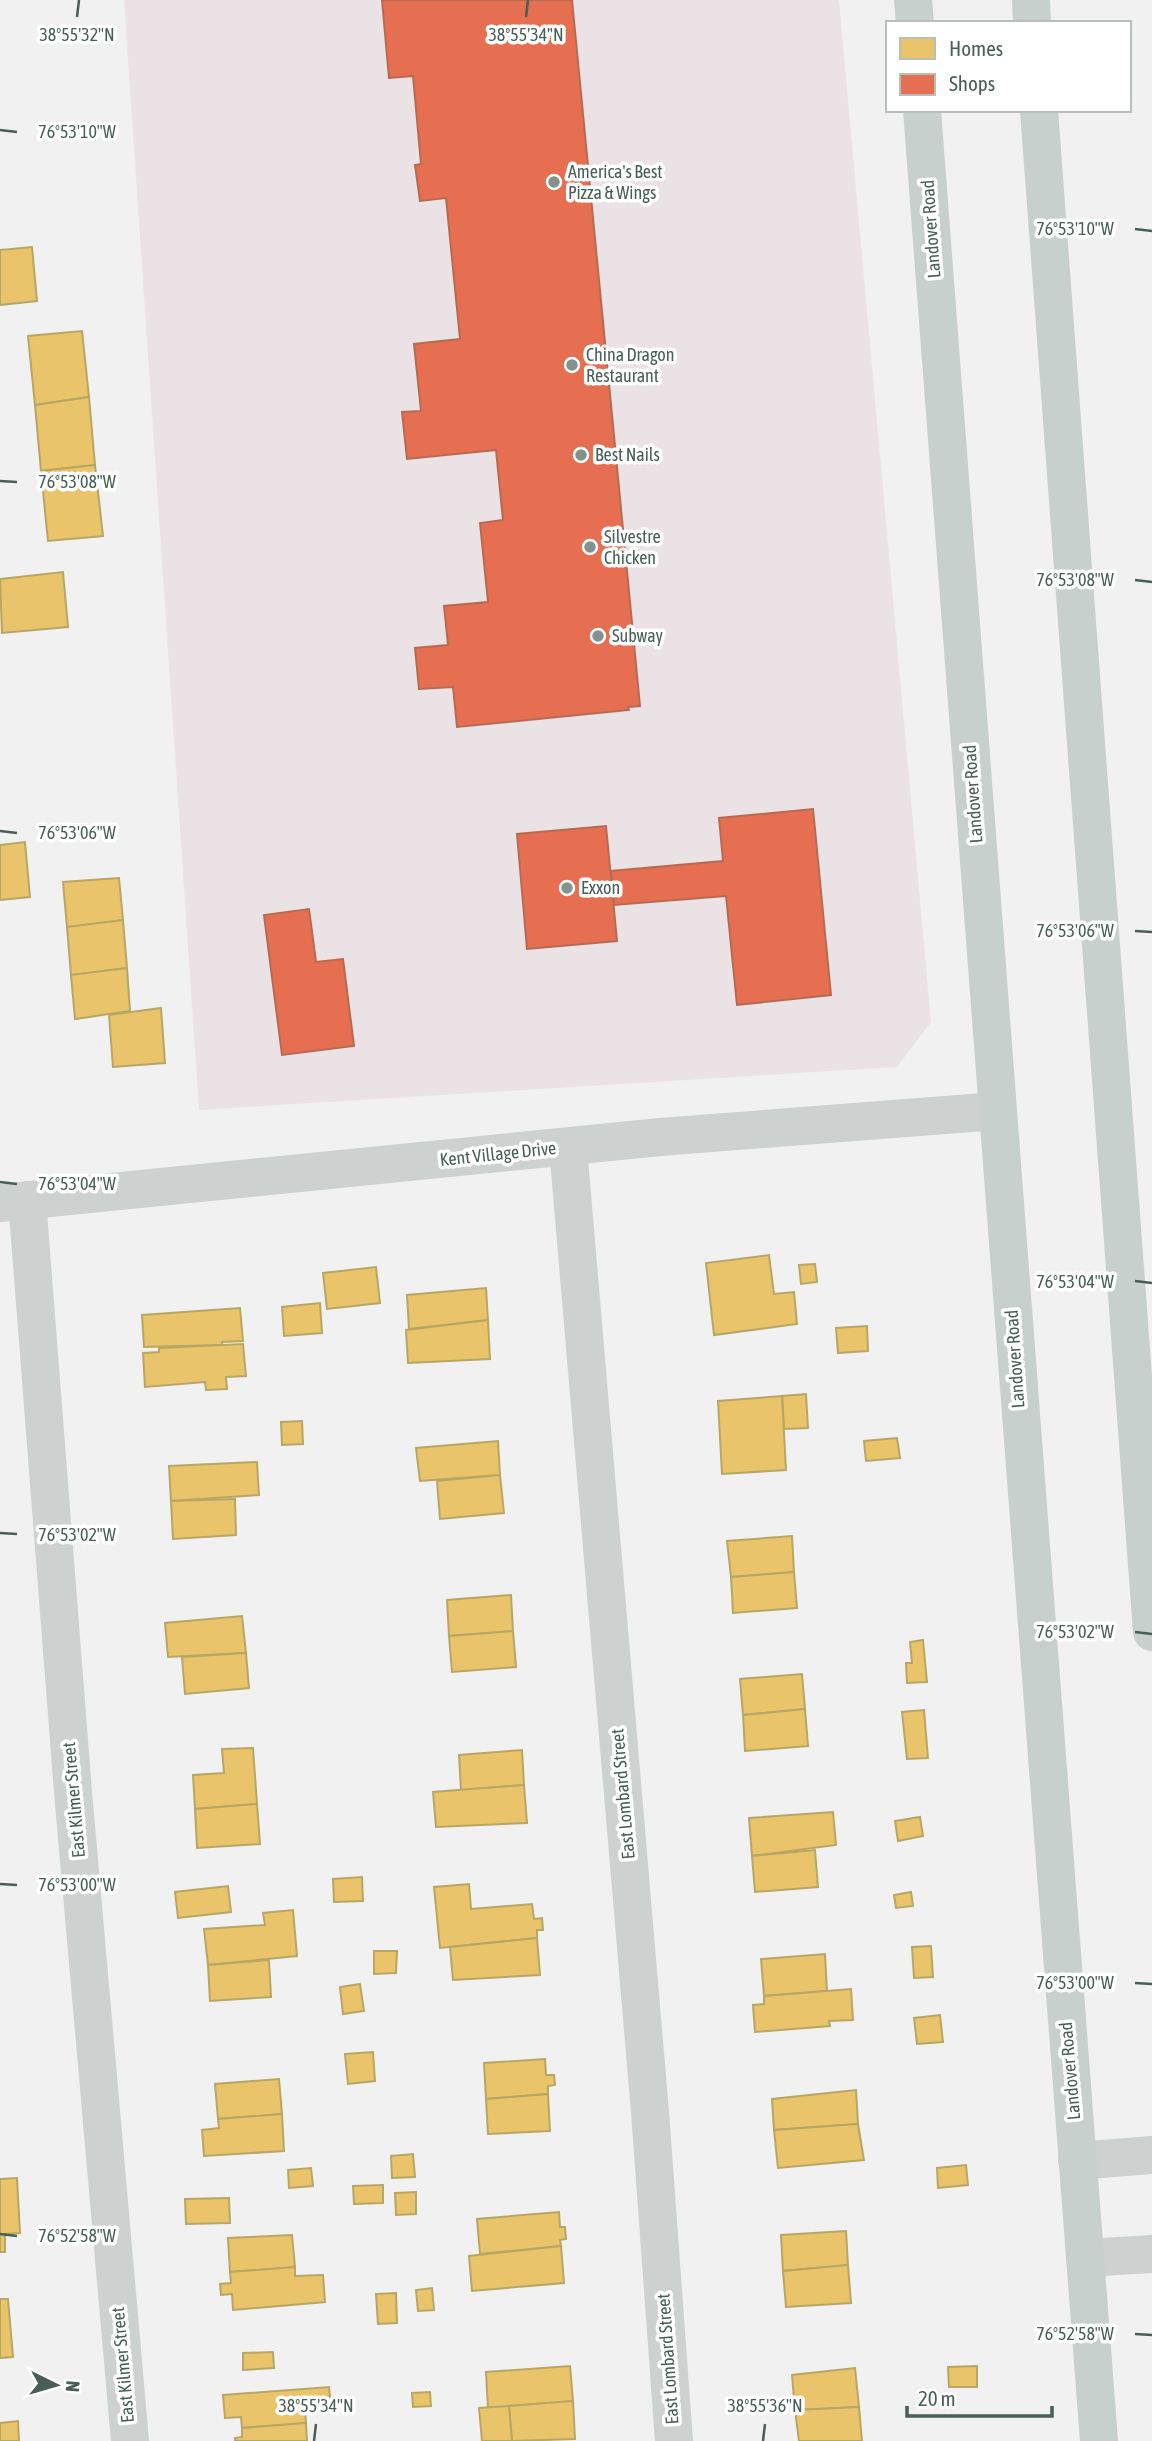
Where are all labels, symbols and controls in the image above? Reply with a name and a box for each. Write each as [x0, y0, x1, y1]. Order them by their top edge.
legend [886, 21, 1131, 112]
text: 38°55'32"N [39, 24, 115, 45]
text: 38°55'34"N [488, 24, 564, 45]
text: Homes [949, 36, 1003, 60]
text: Shops [949, 71, 995, 95]
text: 76°53'10"W [38, 121, 116, 142]
place label: America's Best Pizza & Wings [568, 161, 662, 203]
marker: America's Best Pizza & Wings [546, 174, 562, 190]
street label: Landover Road [917, 179, 944, 279]
text: 76°53'10"W [1036, 218, 1114, 239]
place label: China Dragon Restaurant [586, 344, 675, 386]
marker: China Dragon Restaurant [564, 357, 580, 373]
place label: Best Nails [595, 444, 660, 465]
marker: Best Nails [573, 447, 589, 463]
text: 76°53'08"W [38, 471, 116, 492]
place label: Silvestre Chicken [604, 526, 661, 568]
marker: Silvestre Chicken [582, 539, 598, 555]
text: 76°53'08"W [1036, 569, 1114, 590]
place label: Subway [612, 625, 663, 646]
marker: Subway [590, 628, 606, 644]
street label: Landover Road [959, 744, 986, 844]
text: 76°53'06"W [38, 822, 116, 843]
place label: Exxon [581, 877, 620, 898]
marker: Exxon [559, 880, 575, 896]
text: 76°53'06"W [1036, 920, 1114, 941]
street label: Kent Village Drive [439, 1137, 557, 1170]
text: 76°53'04"W [38, 1173, 116, 1194]
text: 76°53'04"W [1036, 1271, 1114, 1292]
street label: Landover Road [1001, 1309, 1028, 1409]
text: 76°53'02"W [38, 1524, 116, 1545]
text: 76°53'02"W [1036, 1621, 1114, 1642]
street label: East Lombard Street [606, 1728, 639, 1860]
street label: East Kilmer Street [58, 1741, 89, 1859]
text: 76°53'00"W [38, 1874, 116, 1895]
text: 76°53'00"W [1036, 1972, 1114, 1993]
street label: Landover Road [1055, 2021, 1084, 2121]
text: 76°52'58"W [38, 2225, 116, 2246]
street label: East Lombard Street [652, 2293, 683, 2425]
street label: East Kilmer Street [107, 2306, 138, 2424]
text: 76°52'58"W [1036, 2323, 1114, 2344]
north arrow [21, 2350, 91, 2420]
scale bar [907, 2374, 1052, 2418]
text: N [61, 2380, 84, 2393]
text: 20 m [918, 2386, 956, 2410]
text: 38°55'34"N [278, 2395, 354, 2416]
text: 38°55'36"N [727, 2395, 803, 2416]

